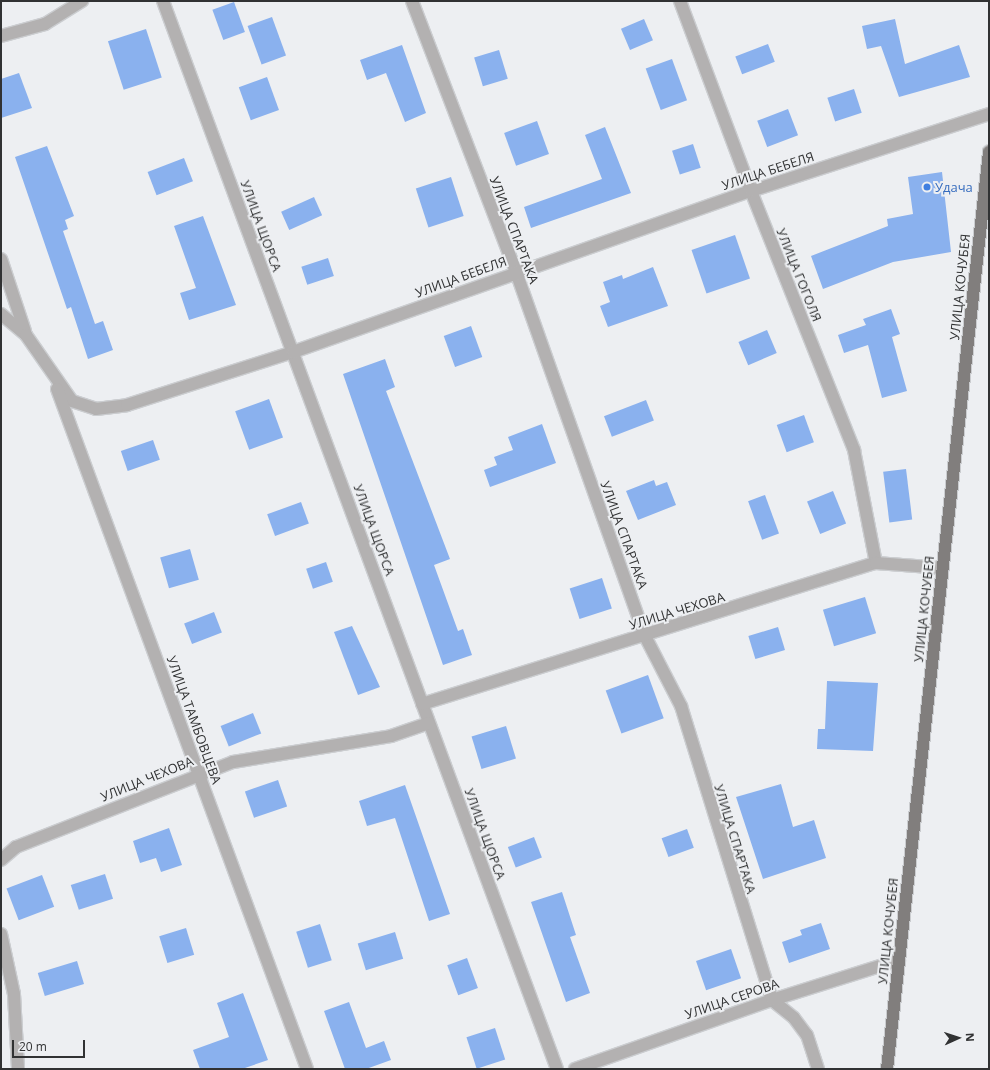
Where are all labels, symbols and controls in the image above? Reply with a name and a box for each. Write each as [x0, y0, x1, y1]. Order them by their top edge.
street label: УЛИЦА БЕБЕЛЯ [720, 149, 816, 193]
street label: УЛИЦА СПАРТАКА [486, 174, 542, 286]
street label: УЛИЦА ЩОРСА [237, 178, 285, 274]
place label: Удача [935, 179, 973, 195]
marker: Удача [922, 182, 932, 192]
street label: УЛИЦА ГОГОЛЯ [773, 226, 825, 324]
street label: УЛИЦА КОЧУБЕЯ [947, 233, 973, 341]
street label: УЛИЦА БЕБЕЛЯ [413, 253, 509, 301]
street label: УЛИЦА СПАРТАКА [597, 479, 651, 591]
street label: УЛИЦА ЩОРСА [350, 482, 398, 578]
street label: УЛИЦА КОЧУБЕЯ [911, 555, 937, 663]
street label: УЛИЦА ЧЕХОВА [628, 589, 726, 633]
street label: УЛИЦА ТАМБОВЦЕВА [164, 654, 224, 786]
street label: УЛИЦА ЧЕХОВА [98, 753, 196, 805]
street label: УЛИЦА СПАРТАКА [711, 782, 759, 896]
street label: УЛИЦА ЩОРСА [461, 786, 509, 882]
street label: УЛИЦА КОЧУБЕЯ [875, 877, 901, 985]
street label: УЛИЦА СЕРОВА [683, 976, 781, 1022]
north arrow [938, 1018, 978, 1058]
scale bar [14, 1032, 87, 1058]
text: N [963, 1032, 978, 1042]
text: 20 m [19, 1038, 47, 1055]

